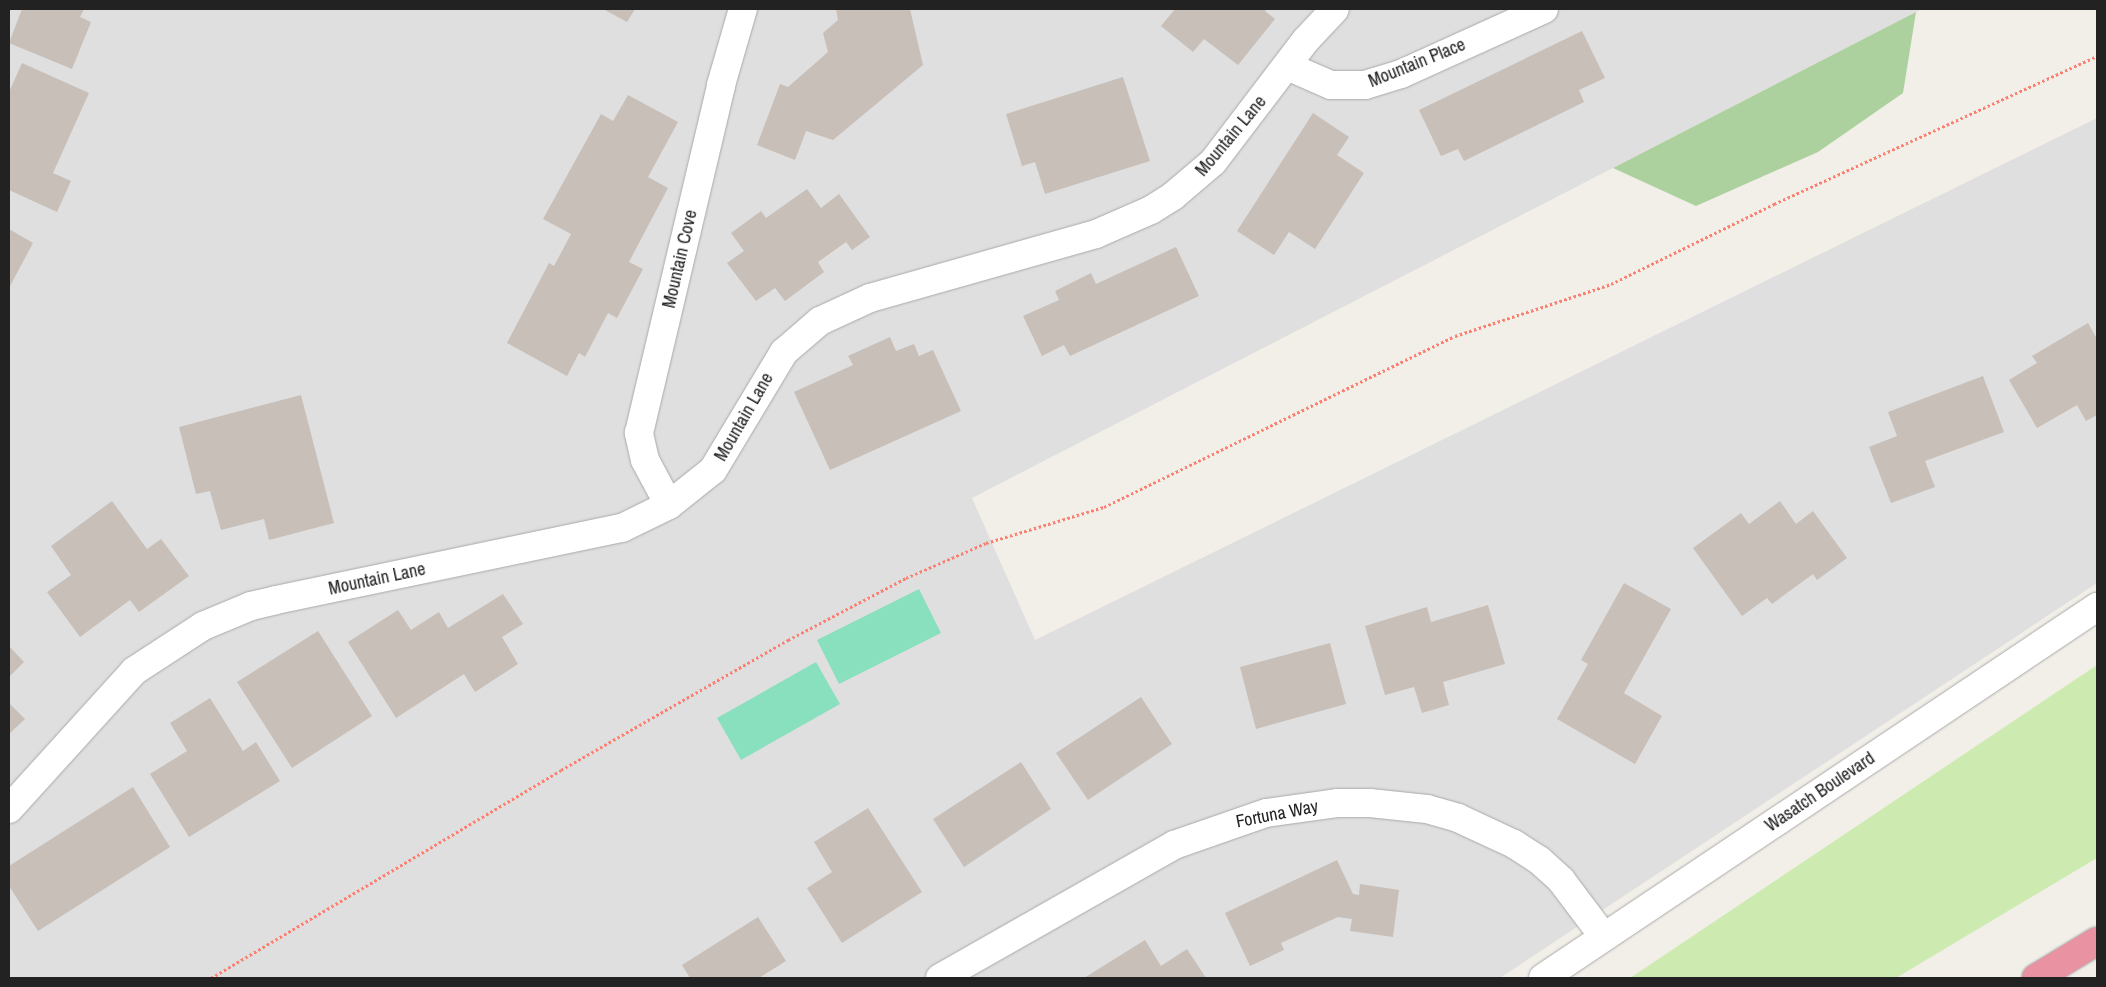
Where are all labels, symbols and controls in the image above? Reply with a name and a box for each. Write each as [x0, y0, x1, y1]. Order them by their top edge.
street label: Mountain Place [1365, 34, 1469, 92]
street label: Mountain Lane [1191, 91, 1271, 181]
street label: Mountain Cove [658, 208, 702, 310]
street label: Mountain Lane [710, 369, 778, 465]
street label: Mountain Lane [327, 558, 427, 600]
street label: Wasatch Boulevard [1761, 747, 1879, 837]
street label: Fortuna Way [1234, 795, 1320, 833]

